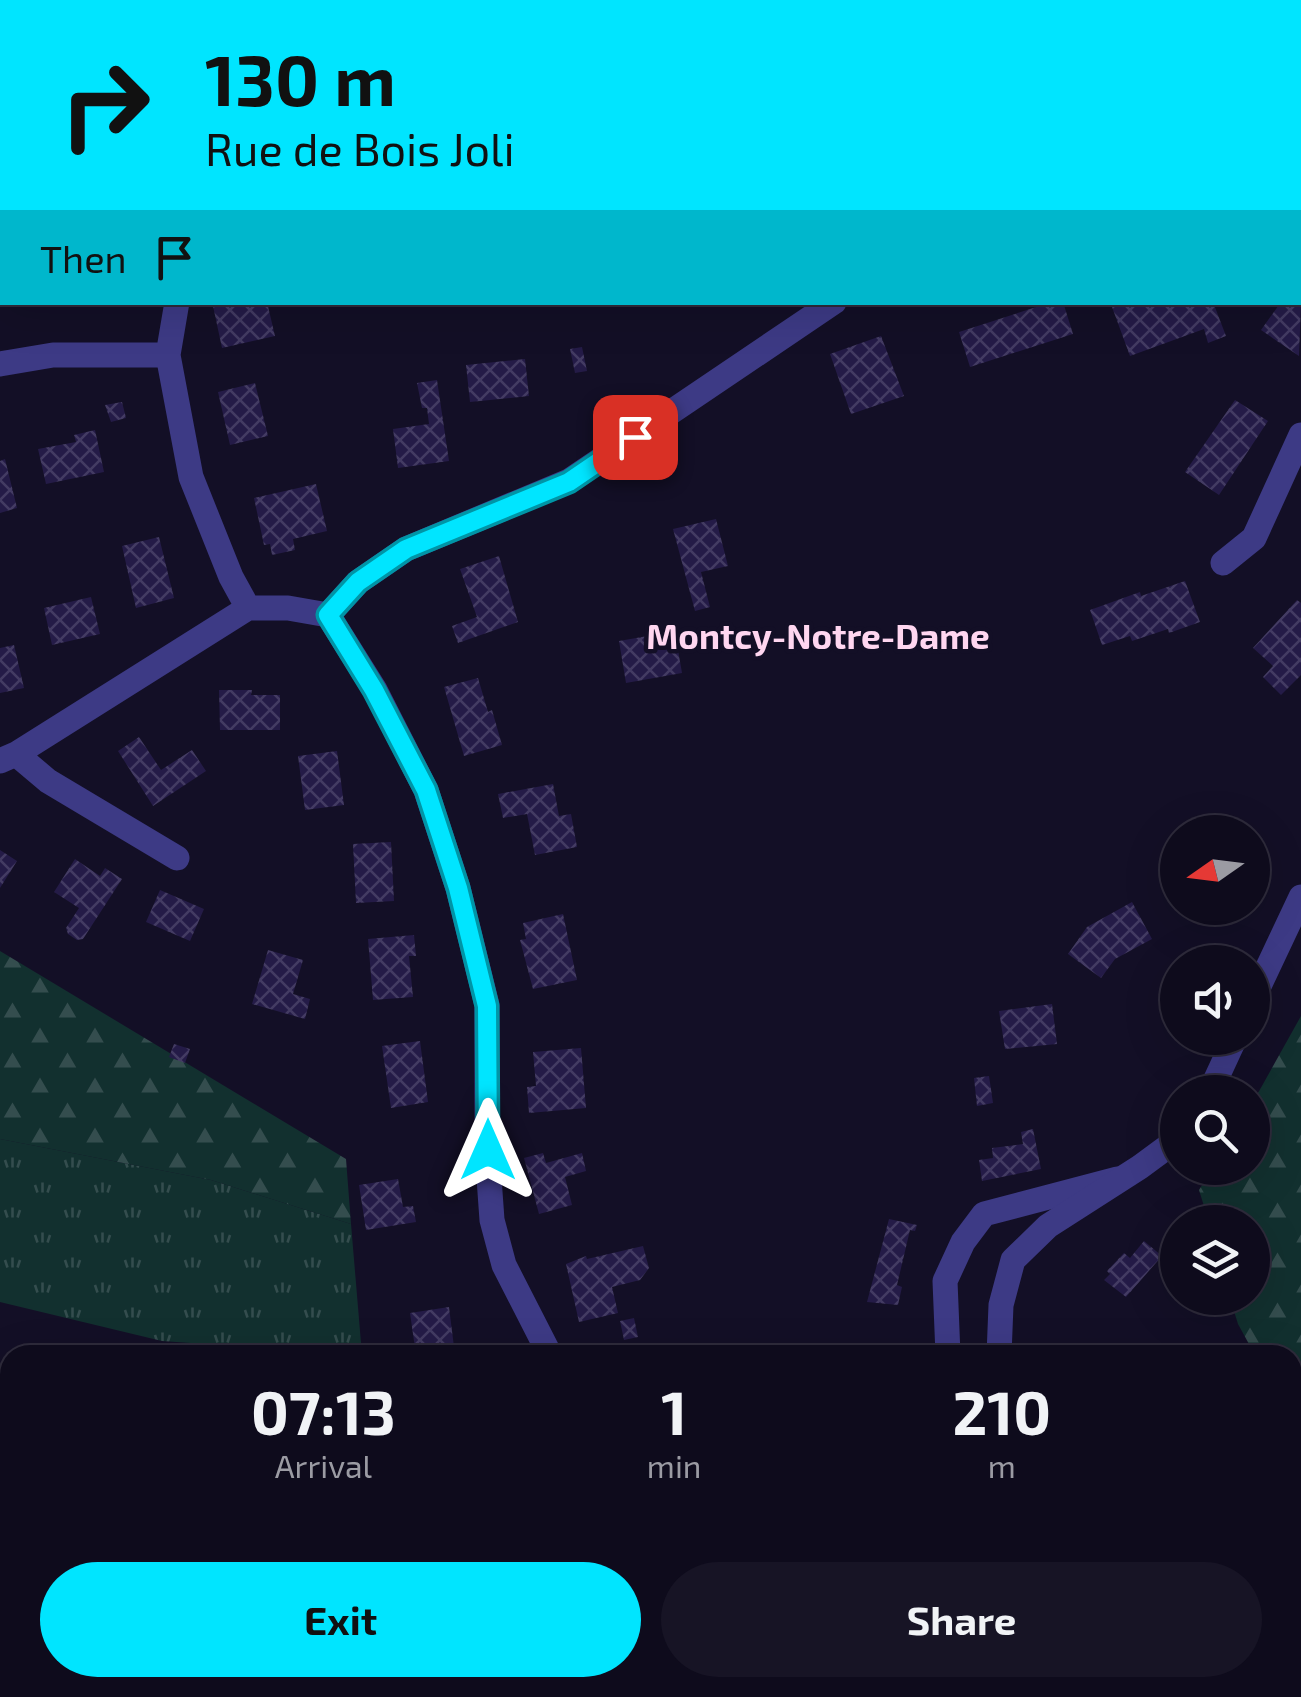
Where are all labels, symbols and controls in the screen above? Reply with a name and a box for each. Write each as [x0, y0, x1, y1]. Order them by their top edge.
text: 130 m [205, 36, 396, 120]
icon: right [40, 40, 170, 170]
text: Rue de Bois Joli [205, 121, 515, 175]
icon: arrive [147, 230, 202, 285]
text: Then [40, 235, 127, 281]
pin [593, 395, 678, 480]
icon: arrive [608, 410, 663, 465]
district label: Montcy-Notre-Dame [646, 614, 990, 657]
north arrow [1160, 815, 1270, 925]
map controls [1160, 815, 1270, 1315]
button: sound [1160, 945, 1270, 1055]
button: search [1160, 1075, 1270, 1185]
position arrow [436, 1098, 540, 1202]
button: layers [1160, 1205, 1270, 1315]
text: 07:13 [251, 1375, 396, 1447]
text: 1 [661, 1375, 687, 1447]
text: 210 [952, 1375, 1051, 1447]
text: Arrival [275, 1446, 372, 1484]
text: min [647, 1446, 701, 1484]
text: m [988, 1446, 1016, 1484]
button: Exit [40, 1562, 641, 1677]
button: Share [661, 1562, 1262, 1677]

